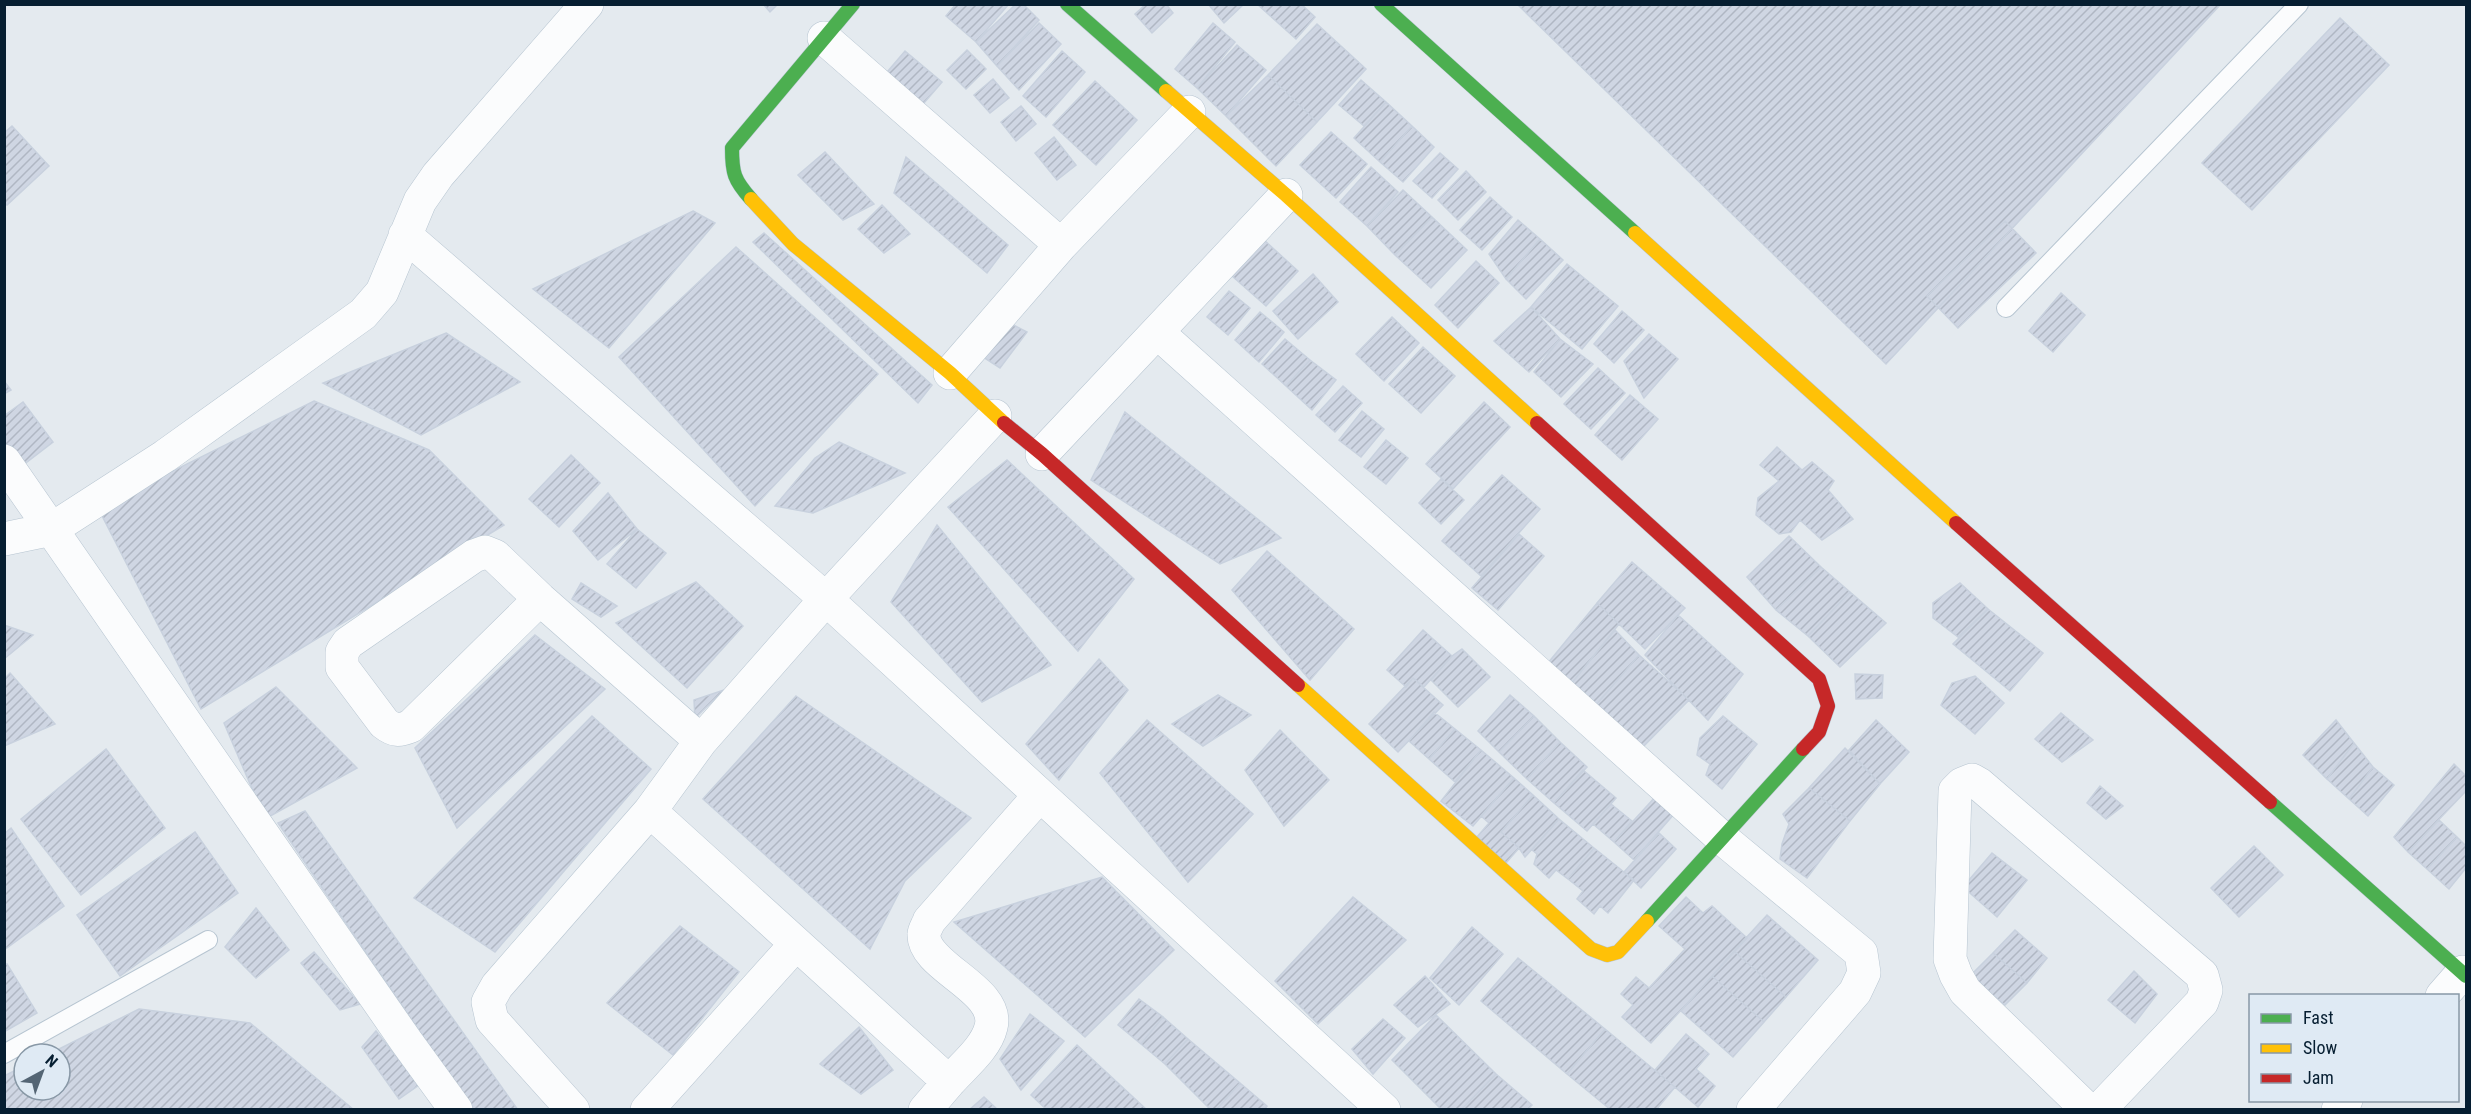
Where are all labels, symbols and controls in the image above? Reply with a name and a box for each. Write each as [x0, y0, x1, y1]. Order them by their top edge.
legend [2249, 994, 2459, 1102]
text: Fast [2303, 1007, 2334, 1028]
text: Slow [2303, 1037, 2338, 1058]
north arrow [12, 1042, 72, 1102]
text: N [42, 1051, 61, 1071]
text: Jam [2303, 1067, 2334, 1088]

